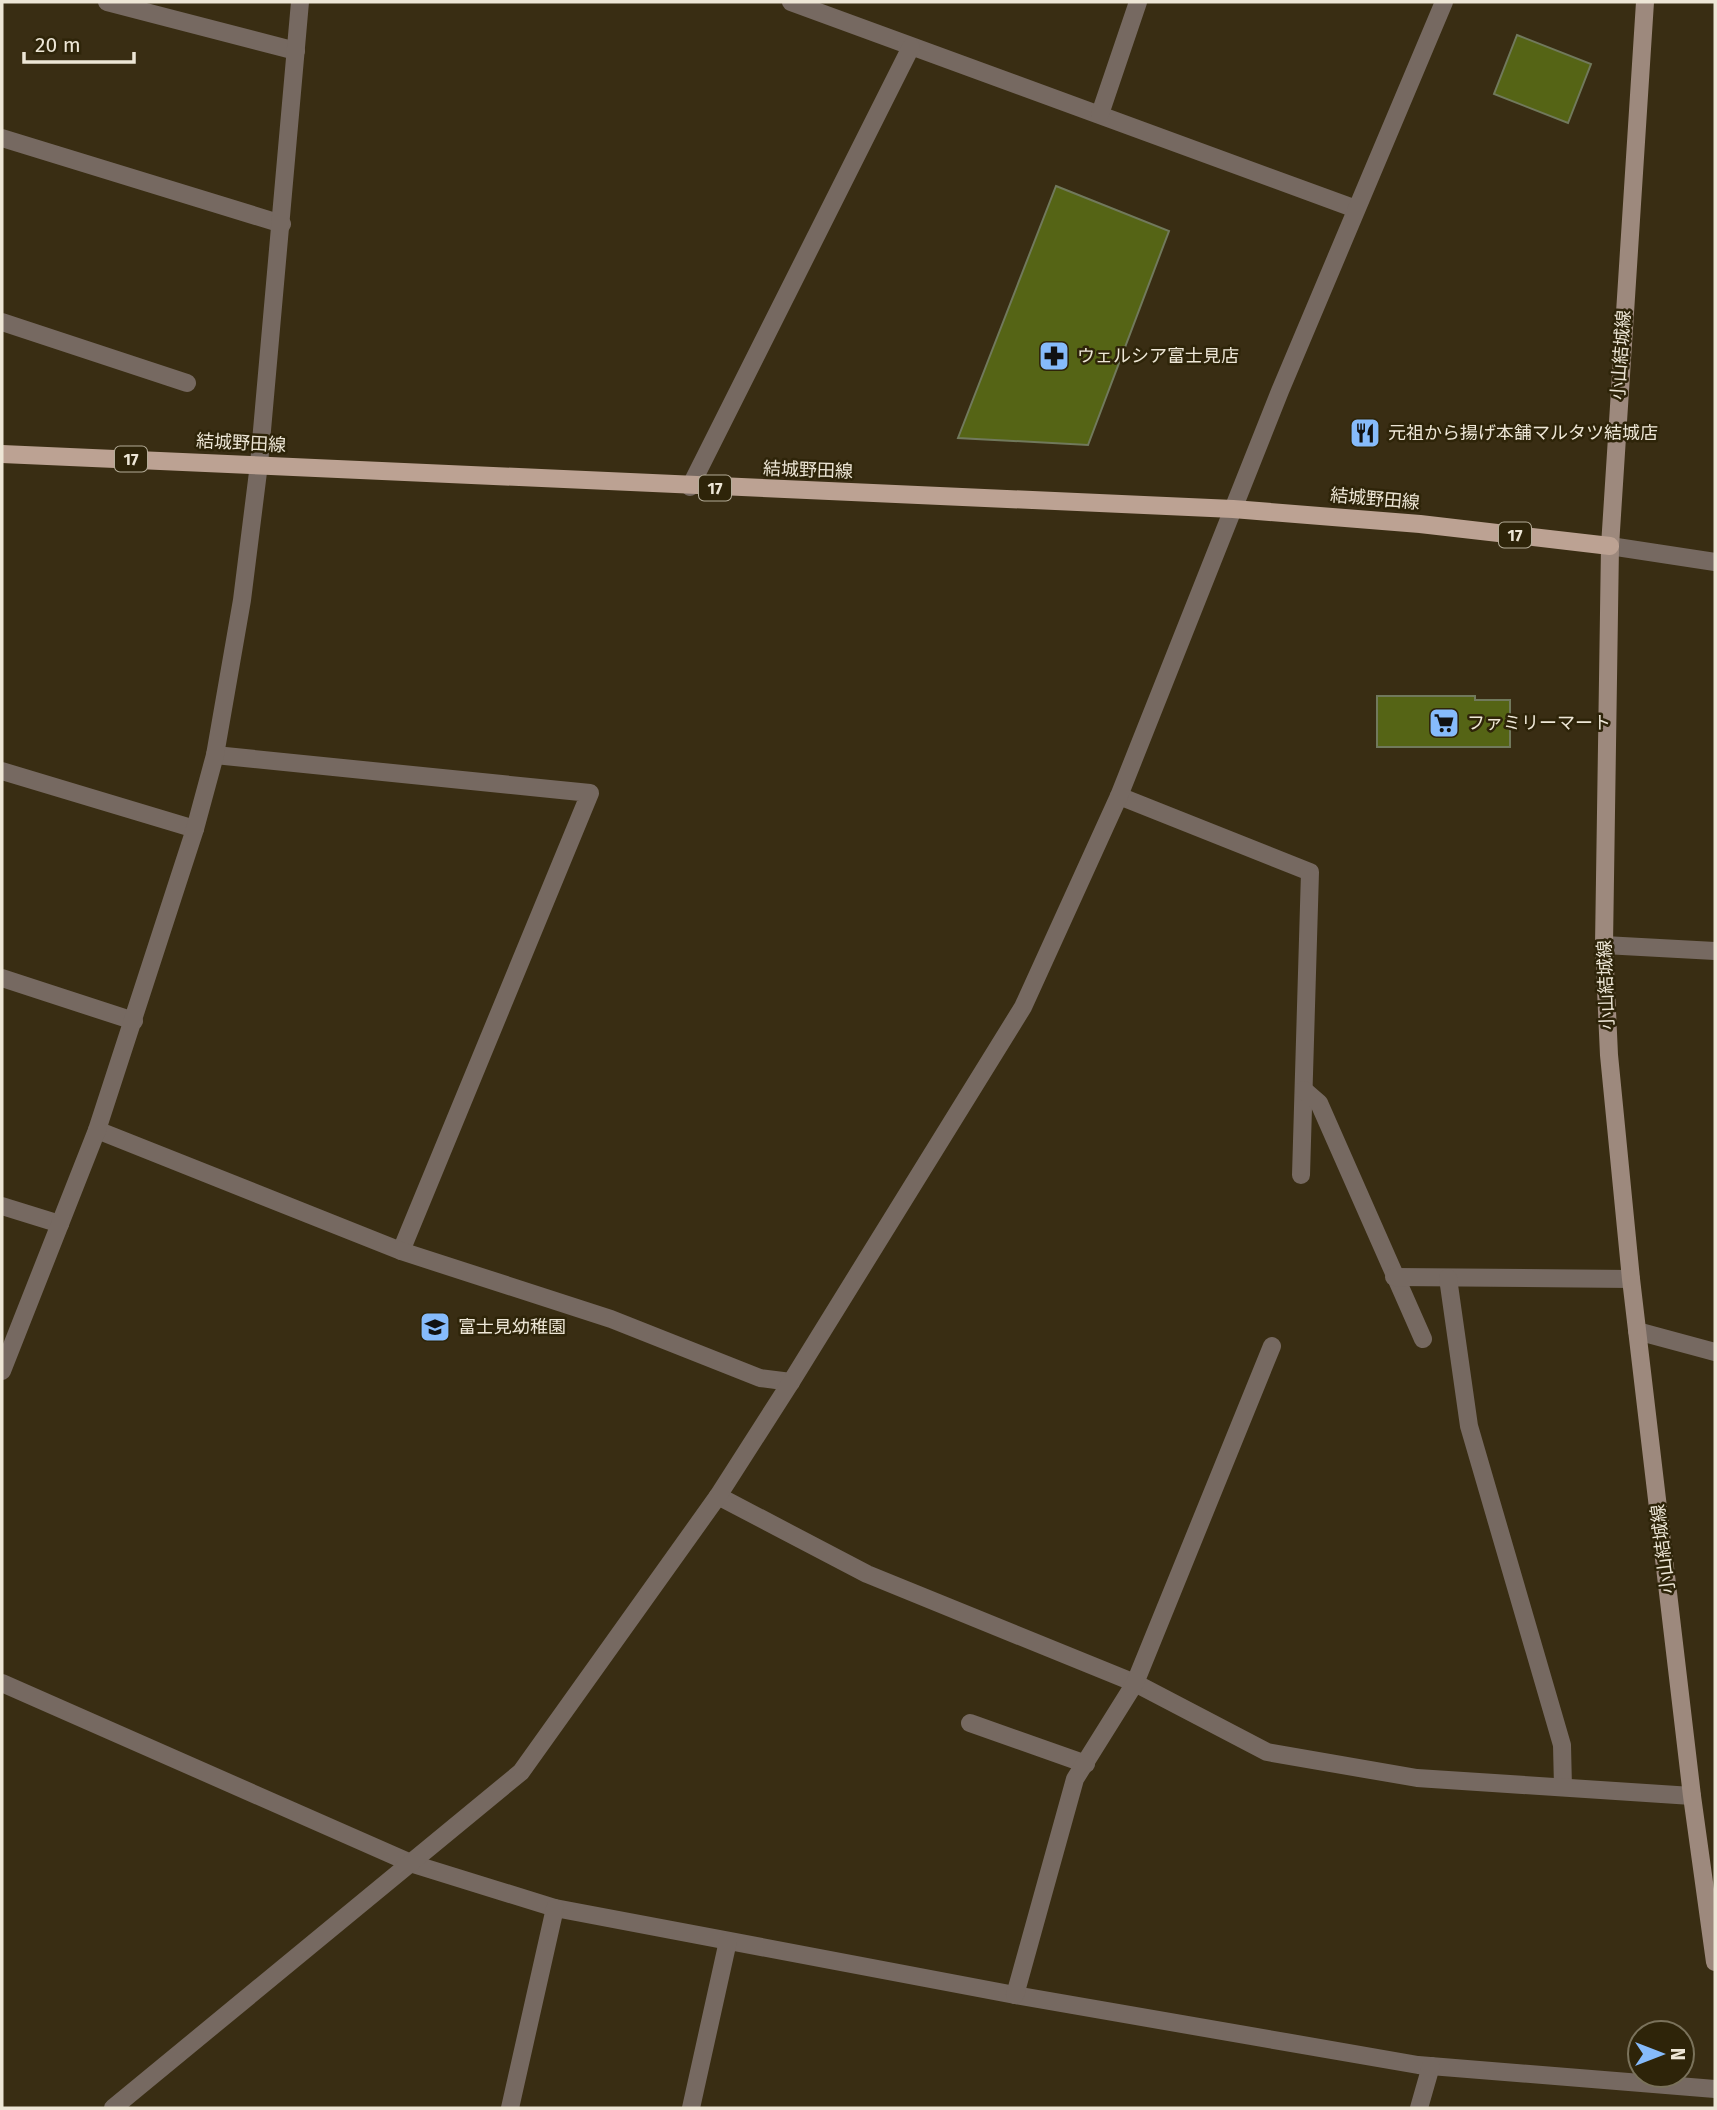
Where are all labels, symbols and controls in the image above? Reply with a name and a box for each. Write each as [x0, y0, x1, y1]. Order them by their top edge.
scale bar [24, 21, 135, 65]
text: 20 m [35, 32, 81, 58]
street label: 小山結城線 [1607, 309, 1635, 401]
pharmacy icon: ウェルシア富士見店 [1037, 339, 1071, 373]
place label: ウェルシア富士見店 [1077, 345, 1239, 367]
restaurant icon: 元祖から揚げ本舗マルタツ結城店 [1348, 416, 1382, 450]
place label: 元祖から揚げ本舗マルタツ結城店 [1388, 422, 1658, 444]
street label: 結城野田線 [195, 430, 287, 456]
road number: 17 [115, 446, 147, 472]
street label: 結城野田線 [763, 457, 853, 483]
road number: 17 [699, 475, 731, 500]
street label: 結城野田線 [1329, 484, 1421, 514]
road number: 17 [1499, 522, 1531, 548]
supermarket icon: ファミリーマート [1427, 706, 1461, 740]
place label: ファミリーマート [1467, 712, 1611, 734]
street label: 小山結城線 [1593, 940, 1619, 1030]
school or university icon: 富士見幼稚園 [418, 1310, 452, 1344]
place label: 富士見幼稚園 [458, 1316, 566, 1338]
street label: 小山結城線 [1647, 1503, 1679, 1595]
north arrow [1626, 2019, 1696, 2089]
text: N [1666, 2048, 1689, 2060]

